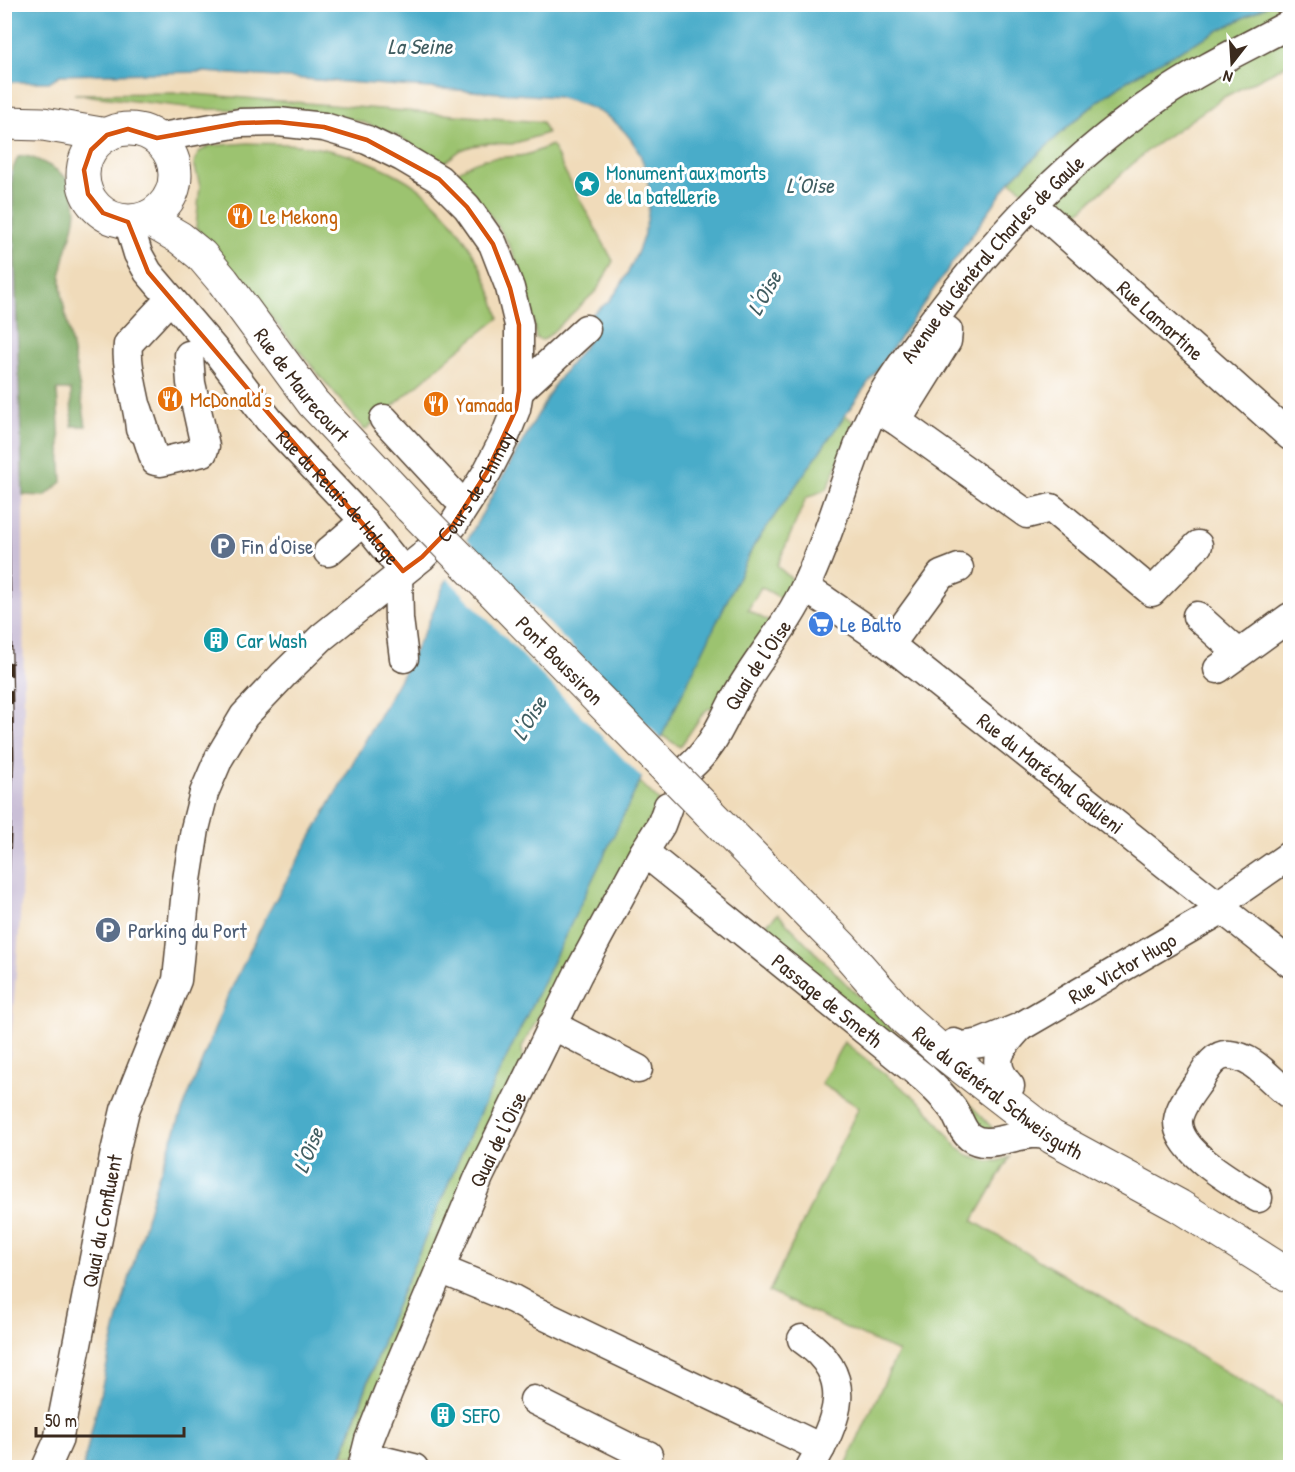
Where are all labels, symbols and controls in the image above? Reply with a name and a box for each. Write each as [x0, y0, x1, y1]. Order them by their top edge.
water label: La Seine [388, 31, 453, 61]
north arrow [1202, 33, 1262, 93]
text: N [1220, 65, 1235, 89]
street label: Avenue du Général Charles de Gaule [893, 148, 1090, 369]
place label: Monument aux morts de la batellerie [606, 158, 766, 211]
place icon: Monument aux morts de la batellerie [572, 169, 602, 199]
water label: L’Oise [786, 170, 835, 200]
restaurant icon: Le Mekong [225, 201, 255, 231]
place label: Le Mekong [260, 202, 338, 231]
water label: L'Oise [740, 264, 789, 320]
street label: Rue Lamartine [1111, 273, 1211, 367]
street label: Rue de Maurecourt [248, 322, 357, 449]
restaurant icon: McDonald's [155, 384, 185, 414]
place label: McDonald's [190, 385, 272, 414]
restaurant icon: Yamada [421, 389, 451, 419]
place label: Yamada [456, 390, 512, 419]
street label: Rue du Relais de Halage [270, 423, 407, 571]
street label: Cours de Chimay [430, 426, 521, 549]
parking icon: Fin d'Oise [208, 531, 238, 561]
place label: Fin d'Oise [241, 532, 313, 561]
street label: Pont Boussiron [510, 609, 611, 711]
supermarket icon: Le Balto [806, 609, 836, 639]
place label: Le Balto [840, 610, 901, 639]
street label: Quai de l'Oise [717, 614, 798, 715]
building icon: Car Wash [201, 625, 231, 655]
place label: Car Wash [236, 626, 307, 655]
water label: L'Oise [504, 689, 554, 746]
street label: Rue du Maréchal Gallieni [971, 706, 1130, 840]
parking icon: Parking du Port [93, 915, 123, 945]
place label: Parking du Port [128, 916, 248, 945]
street label: Rue Victor Hugo [1063, 925, 1181, 1010]
street label: Passage de Smeth [766, 947, 889, 1054]
street label: Rue du Général Schweisguth [907, 1018, 1089, 1166]
street label: Quai de l'Oise [462, 1086, 533, 1191]
water label: L'Oise [285, 1122, 331, 1177]
street label: Quai du Confluent [74, 1151, 129, 1290]
scale bar [36, 1400, 184, 1438]
building icon: SEFO [428, 1400, 458, 1430]
place label: SEFO [462, 1401, 500, 1430]
text: 50 m [45, 1408, 77, 1433]

